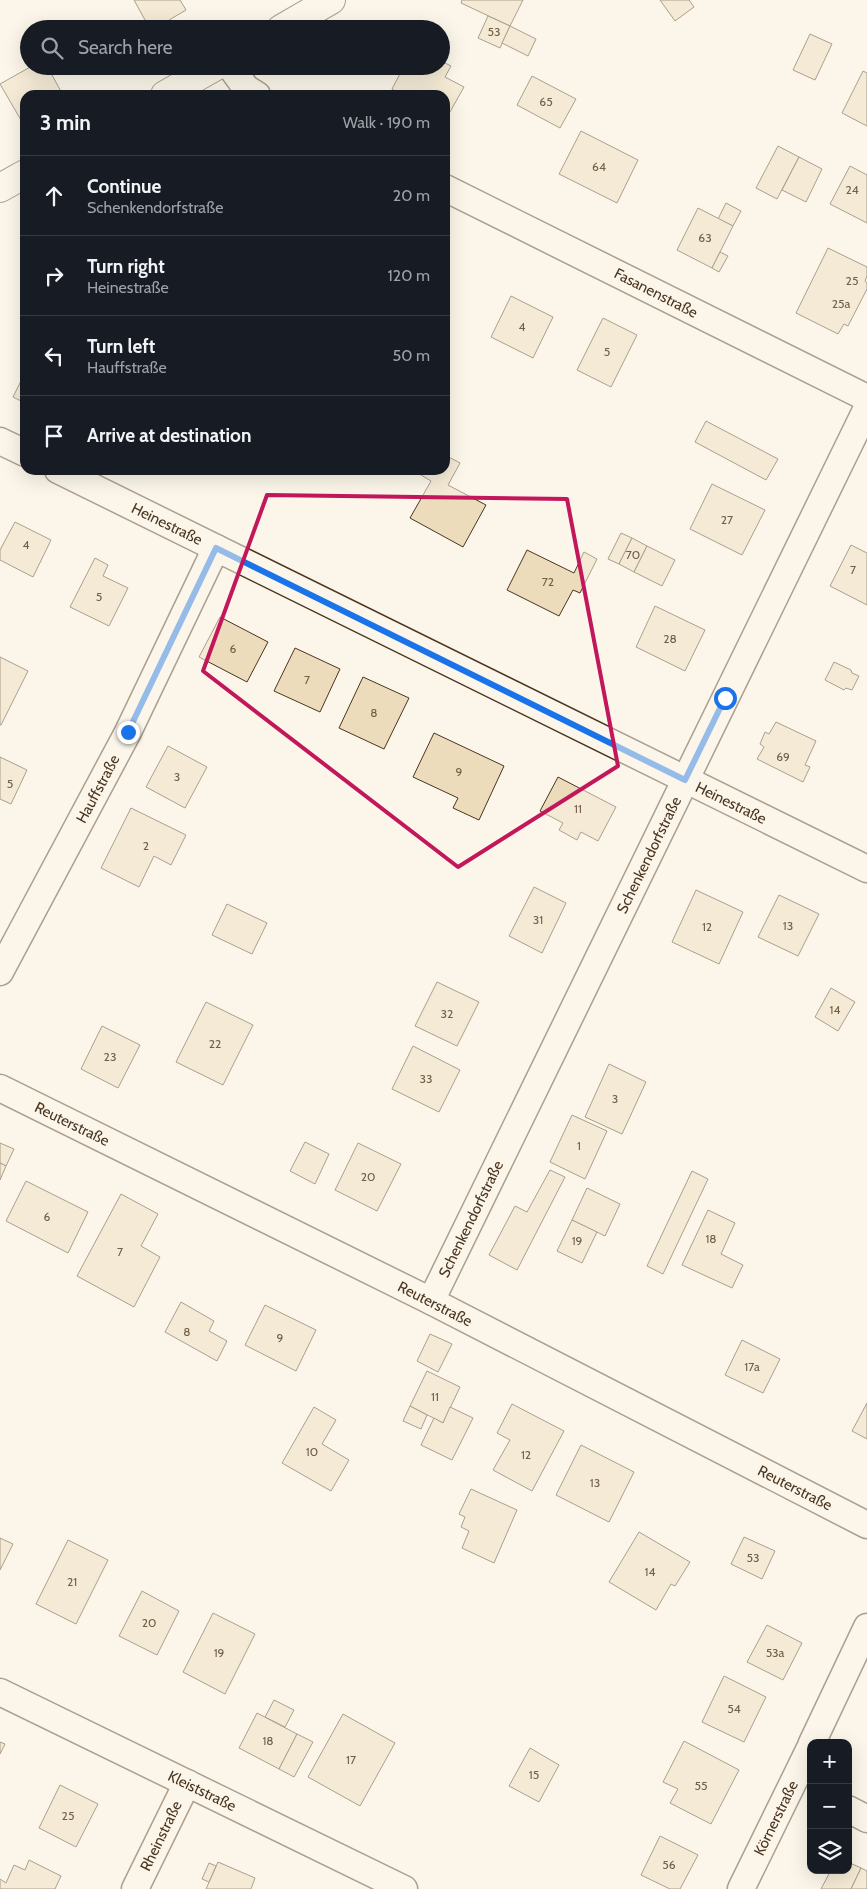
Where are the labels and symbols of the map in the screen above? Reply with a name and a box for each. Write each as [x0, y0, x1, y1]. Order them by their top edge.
house number: 53 [488, 24, 500, 39]
house number: 65 [539, 94, 553, 109]
house number: 64 [592, 159, 606, 174]
house number: 24 [845, 182, 859, 197]
house number: 63 [698, 230, 712, 245]
street label: Fasanenstraße [611, 264, 701, 322]
house number: 25 [846, 273, 858, 288]
house number: 25a [832, 296, 851, 311]
house number: 4 [519, 319, 526, 334]
house number: 5 [604, 344, 610, 359]
street label: Heinestraße [129, 499, 206, 549]
house number: 27 [721, 512, 733, 527]
house number: 4 [23, 537, 30, 552]
house number: 70 [626, 547, 640, 562]
house number: 7 [850, 562, 856, 577]
house number: 72 [542, 574, 554, 589]
house number: 5 [96, 589, 102, 604]
house number: 28 [663, 631, 677, 646]
house number: 6 [230, 641, 237, 656]
house number: 7 [304, 672, 310, 687]
route start [714, 687, 737, 710]
house number: 8 [370, 705, 378, 720]
route end [117, 721, 140, 744]
house number: 69 [776, 749, 790, 764]
street label: Hauffstraße [72, 751, 124, 826]
house number: 9 [456, 764, 463, 779]
house number: 3 [174, 769, 180, 784]
house number: 5 [7, 776, 13, 791]
street label: Heinestraße [693, 778, 770, 828]
street label: Schenkendorfstraße [613, 793, 685, 916]
house number: 11 [574, 801, 582, 816]
house number: 2 [143, 838, 149, 853]
house number: 31 [533, 912, 543, 927]
house number: 13 [783, 918, 793, 933]
house number: 12 [702, 919, 712, 934]
house number: 14 [830, 1002, 840, 1017]
house number: 32 [441, 1006, 453, 1021]
house number: 22 [209, 1036, 221, 1051]
house number: 23 [104, 1049, 116, 1064]
house number: 33 [420, 1071, 432, 1086]
house number: 3 [612, 1091, 618, 1106]
street label: Reuterstraße [32, 1098, 113, 1150]
house number: 1 [577, 1138, 581, 1153]
street label: Schenkendorfstraße [435, 1157, 507, 1280]
house number: 20 [361, 1169, 375, 1184]
house number: 6 [44, 1209, 51, 1224]
house number: 18 [705, 1231, 717, 1246]
house number: 19 [572, 1233, 583, 1248]
house number: 7 [117, 1244, 123, 1259]
street label: Reuterstraße [395, 1278, 475, 1331]
house number: 8 [183, 1324, 191, 1339]
house number: 9 [277, 1330, 284, 1345]
house number: 17a [744, 1359, 760, 1374]
house number: 11 [431, 1389, 439, 1404]
house number: 10 [306, 1444, 318, 1459]
house number: 12 [521, 1447, 531, 1462]
street label: Reuterstraße [755, 1462, 835, 1515]
house number: 13 [590, 1475, 600, 1490]
house number: 53 [747, 1550, 759, 1565]
house number: 14 [645, 1564, 655, 1579]
house number: 21 [67, 1574, 77, 1589]
house number: 20 [142, 1615, 156, 1630]
house number: 19 [214, 1645, 225, 1660]
house number: 53a [766, 1645, 785, 1660]
house number: 54 [727, 1701, 741, 1716]
house number: 18 [262, 1733, 274, 1748]
house number: 17 [346, 1752, 356, 1767]
street label: Kleiststraße [165, 1767, 239, 1815]
house number: 15 [529, 1767, 539, 1782]
street label: Körnerstraße [750, 1777, 802, 1858]
house number: 55 [695, 1778, 707, 1793]
street label: Rheinstraße [136, 1798, 186, 1874]
house number: 25 [62, 1808, 74, 1823]
house number: 56 [662, 1857, 676, 1872]

